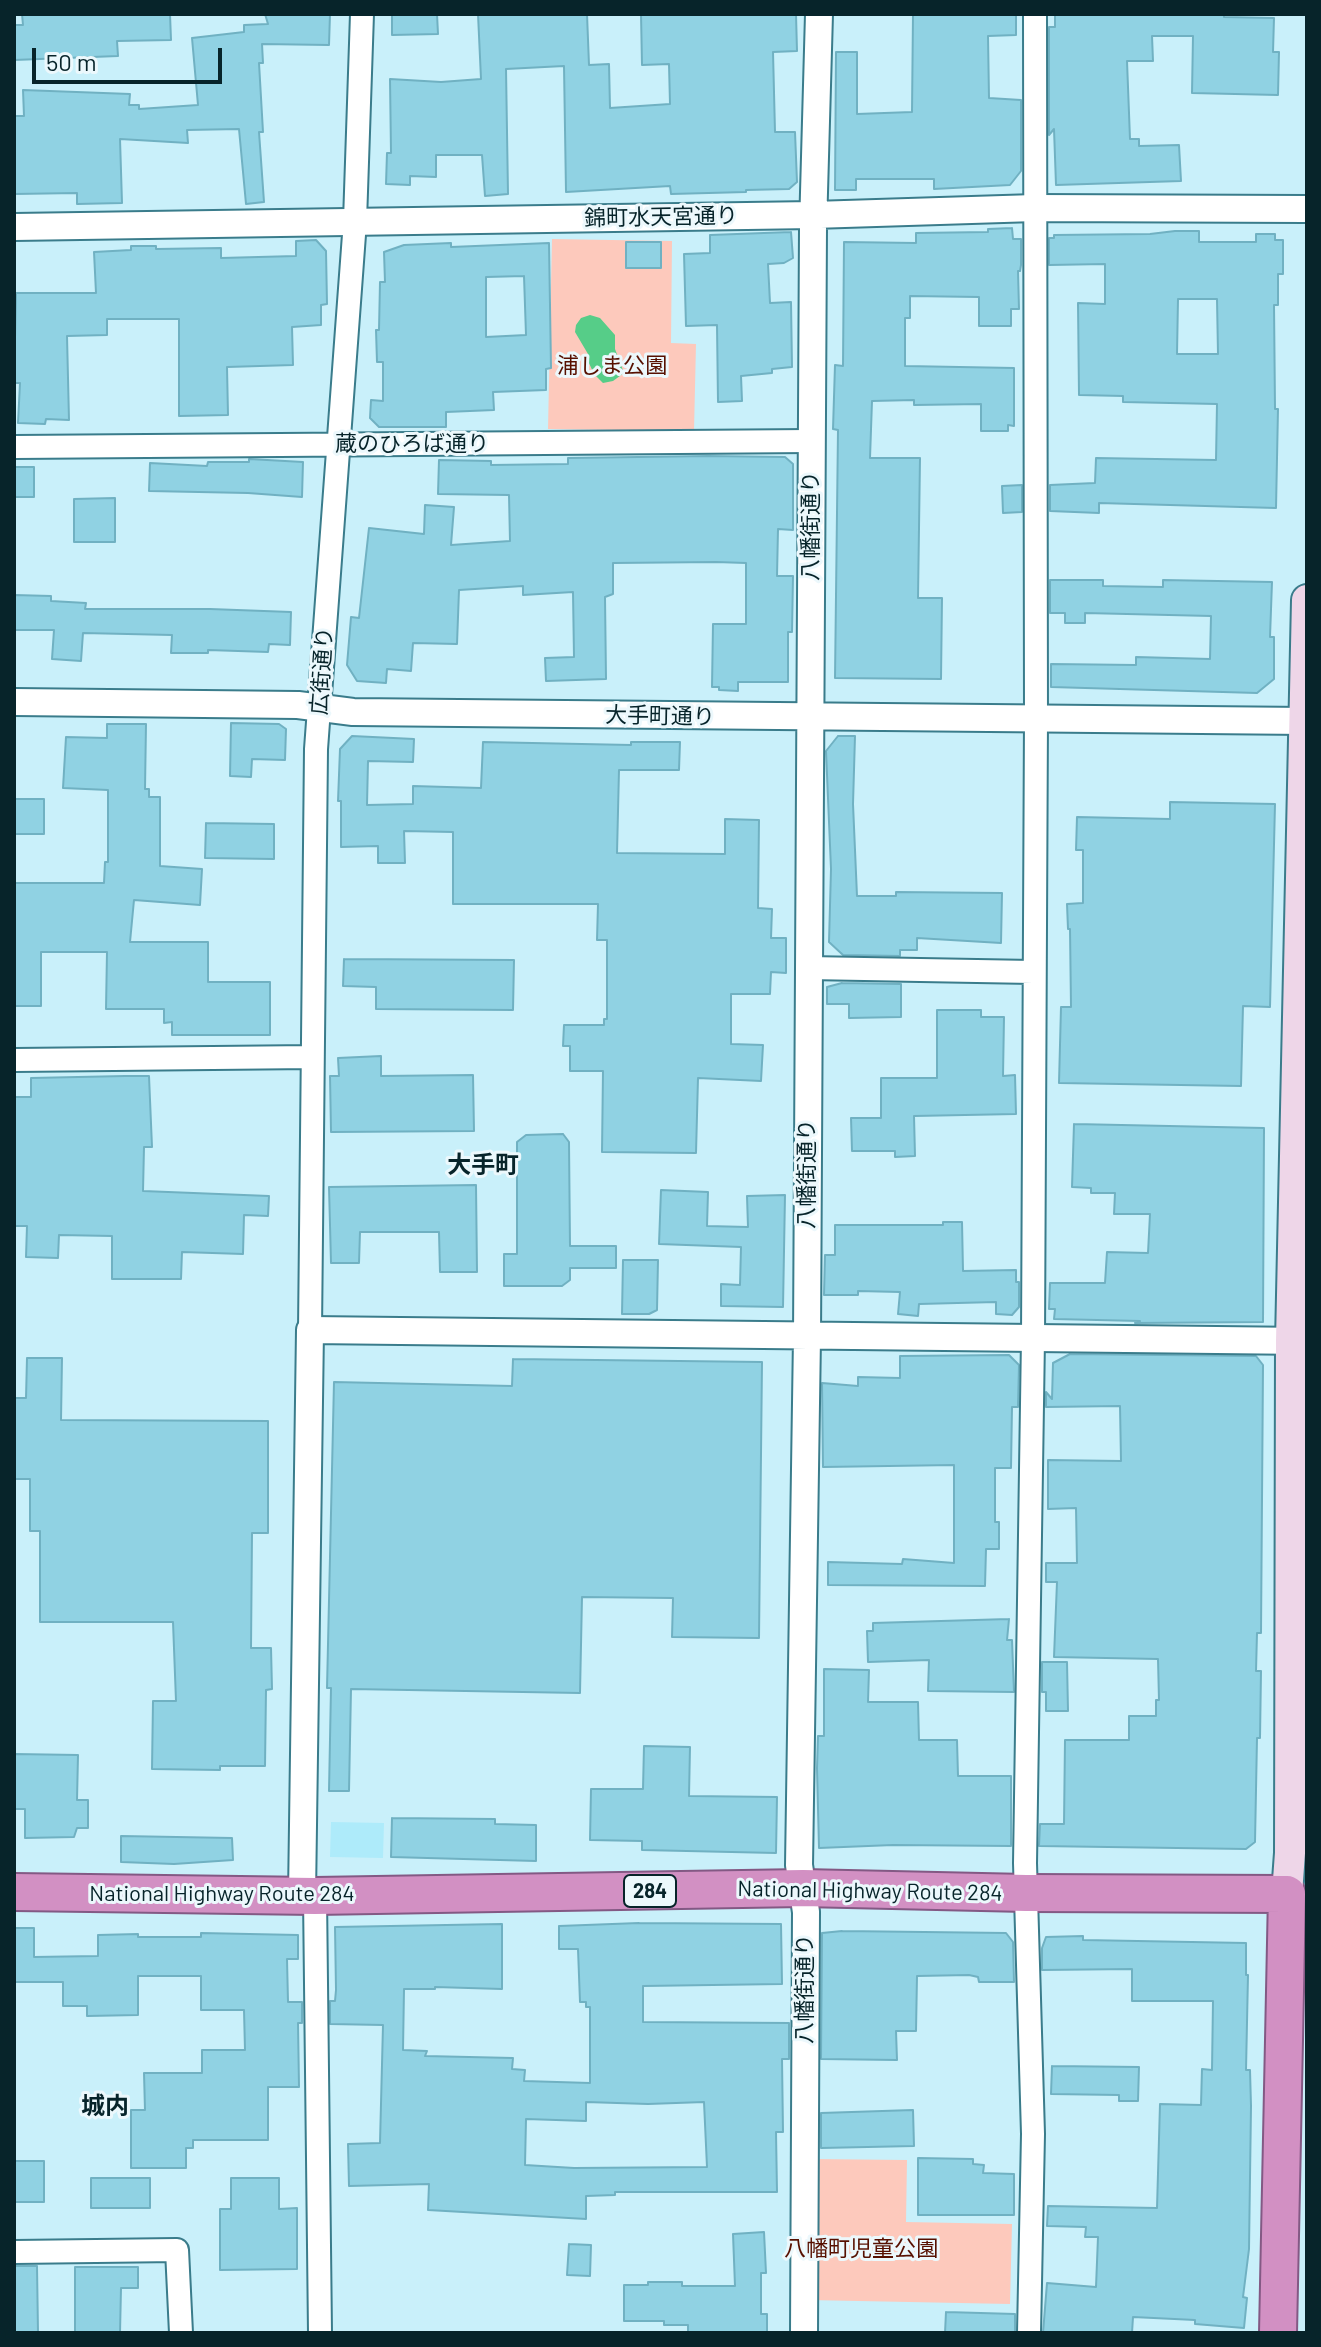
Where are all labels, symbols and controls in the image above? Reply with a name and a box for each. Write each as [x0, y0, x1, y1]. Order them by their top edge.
scale bar [36, 32, 226, 82]
text: 50 m [46, 47, 97, 76]
street label: 錦町水天宮通り [584, 202, 738, 232]
park label: 浦しま公園 [557, 353, 667, 379]
street label: 蔵のひろば通り [335, 431, 489, 457]
street label: 八幡街通り [798, 471, 824, 581]
street label: 広街通り [306, 626, 338, 716]
street label: 大手町通り [605, 702, 715, 730]
street label: 八幡街通り [794, 1119, 820, 1229]
district label: 大手町 [447, 1151, 519, 1179]
road number: 284 [624, 1875, 676, 1907]
street label: National Highway Route 284 [737, 1875, 1003, 1907]
street label: National Highway Route 284 [89, 1881, 355, 1907]
street label: 八幡街通り [792, 1934, 818, 2044]
district label: 城内 [81, 2092, 129, 2120]
park label: 八幡町児童公園 [784, 2236, 938, 2262]

